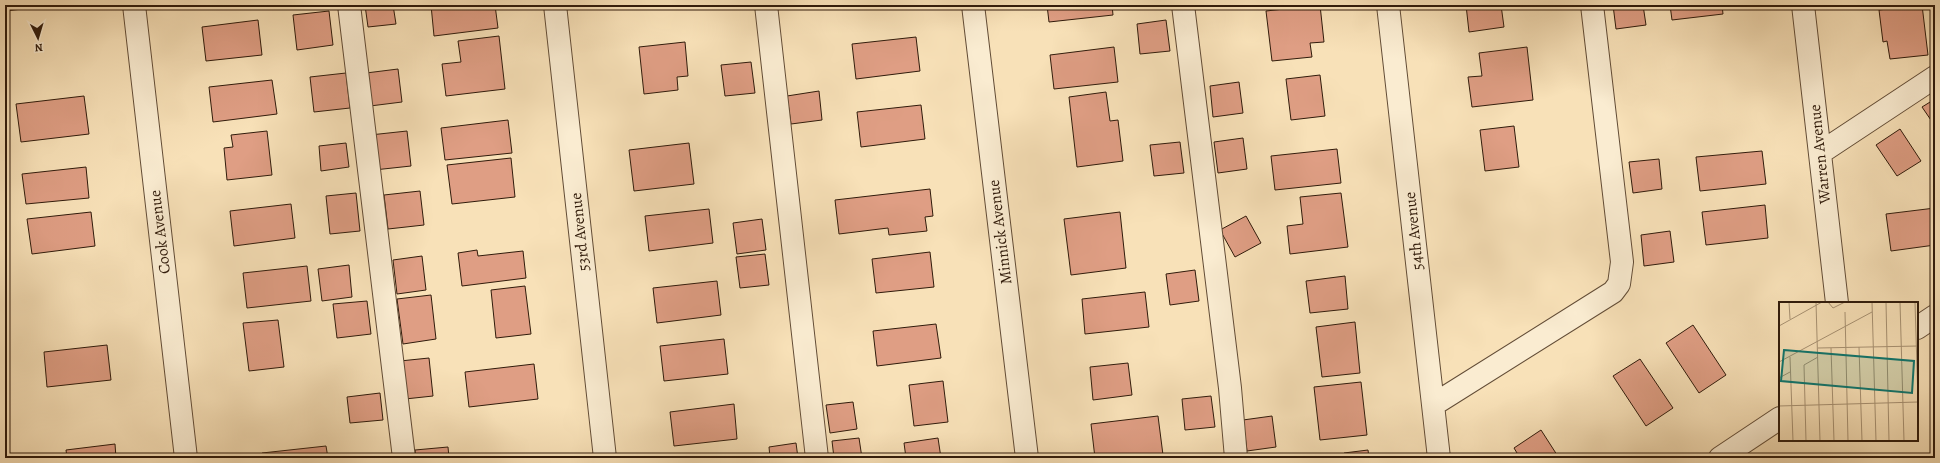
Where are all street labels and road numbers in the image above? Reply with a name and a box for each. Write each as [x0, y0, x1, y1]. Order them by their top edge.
street label: Warren Avenue [1804, 103, 1836, 206]
street label: Minnick Avenue [983, 178, 1017, 286]
street label: Cook Avenue [144, 189, 176, 275]
street label: 54th Avenue [1399, 191, 1429, 271]
street label: 53rd Avenue [565, 192, 595, 272]

